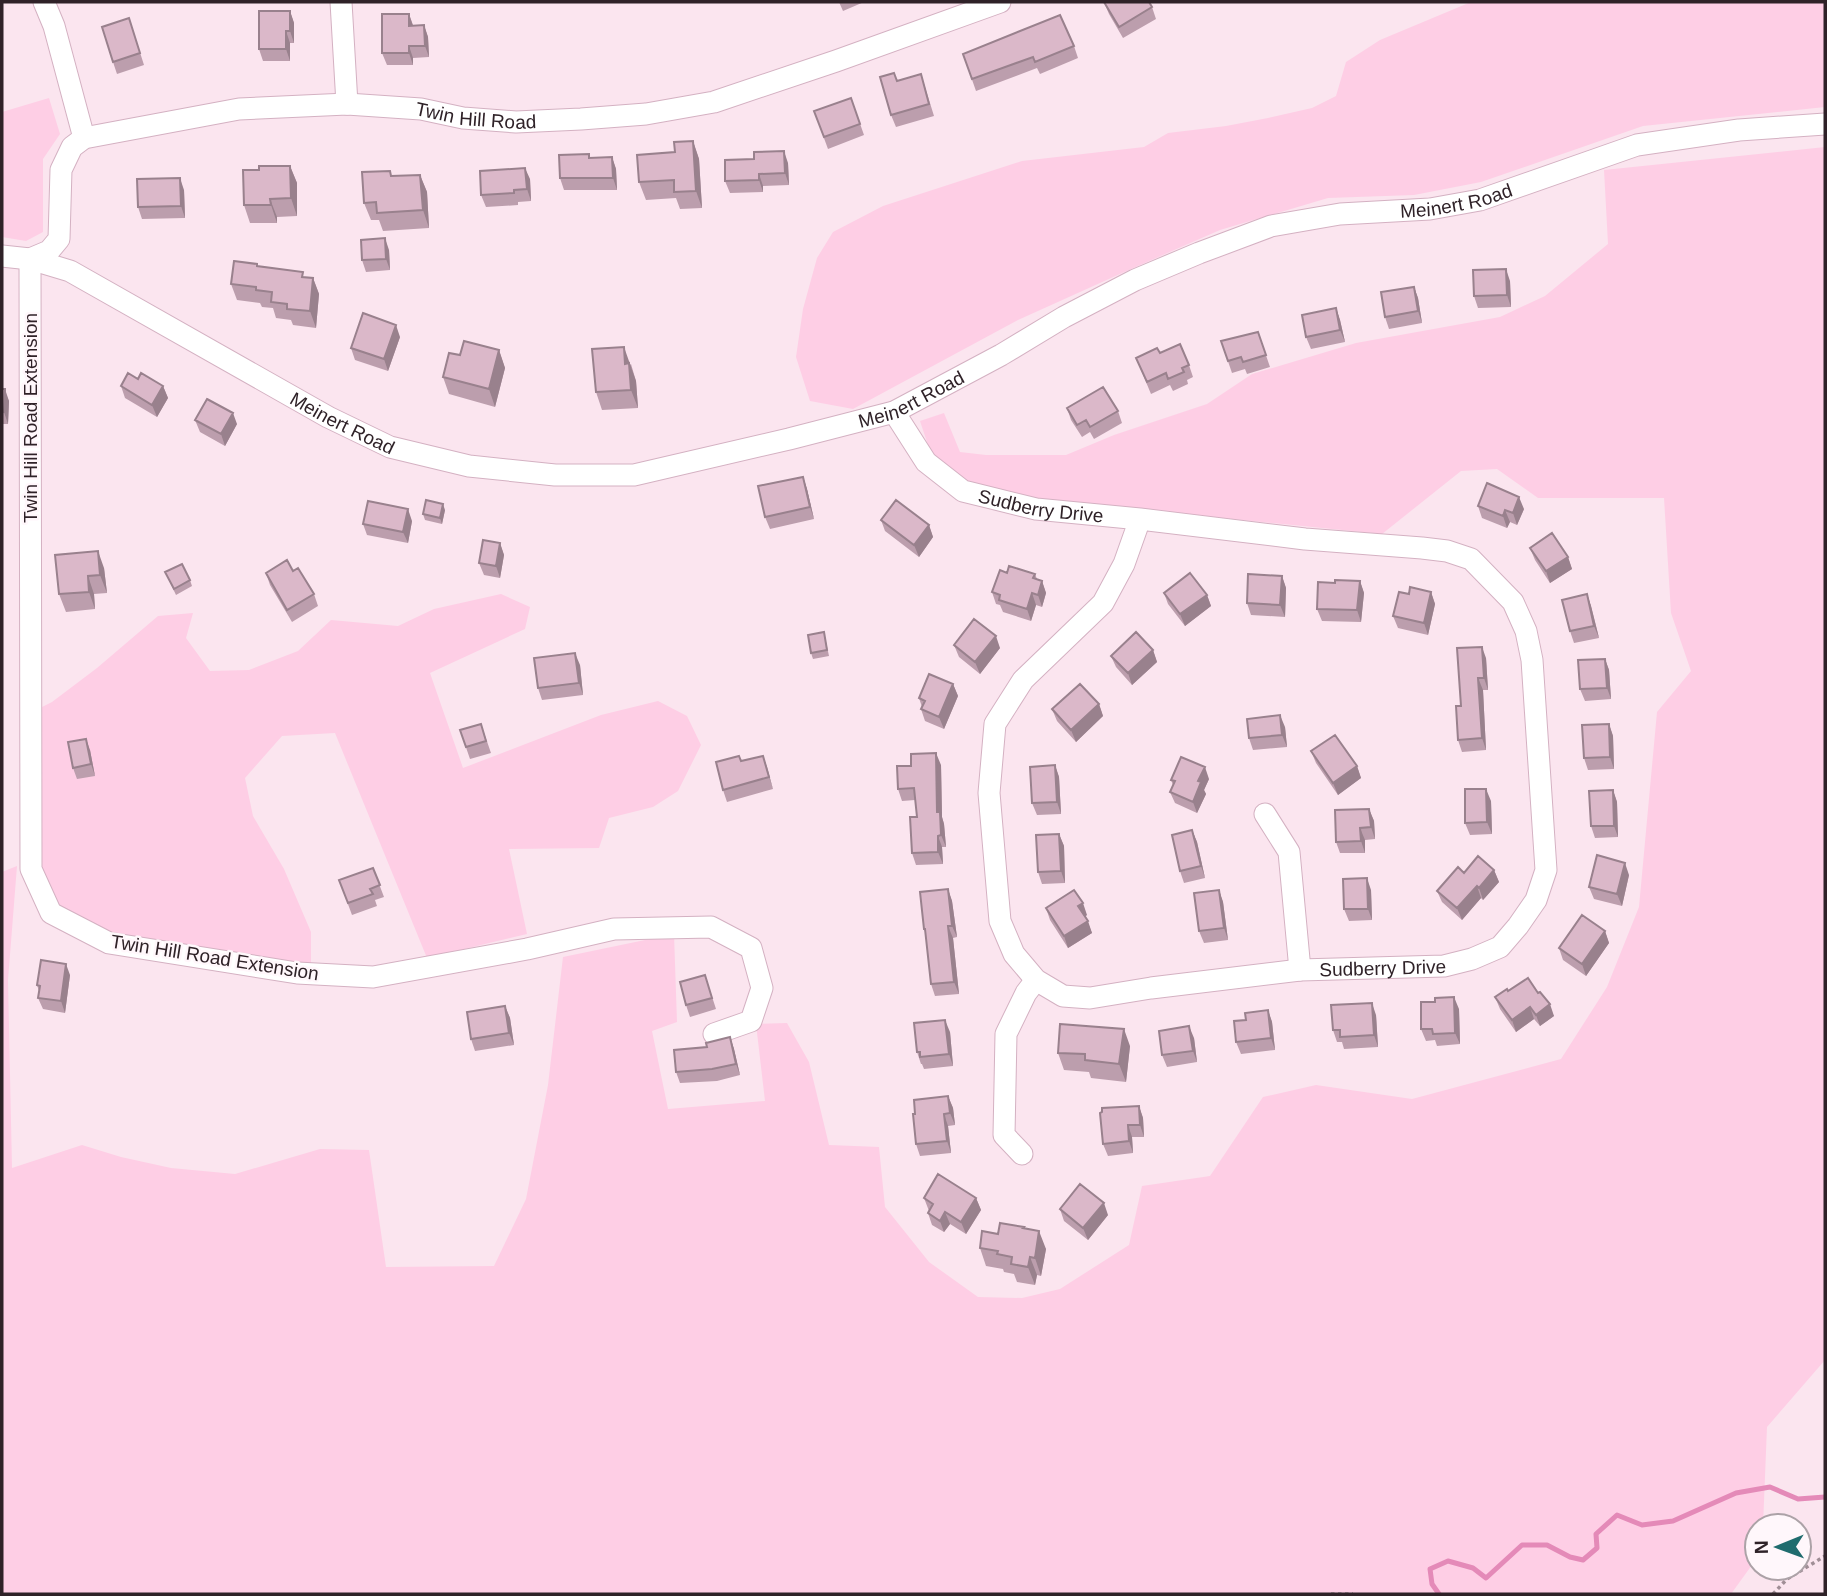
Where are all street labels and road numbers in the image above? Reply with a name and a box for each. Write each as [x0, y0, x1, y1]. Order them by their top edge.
street label: Twin Hill Road [414, 98, 537, 133]
street label: Meinert Road [1400, 180, 1515, 222]
street label: Twin Hill Road Extension [20, 313, 41, 523]
street label: Meinert Road [856, 367, 968, 432]
street label: Meinert Road [287, 388, 398, 459]
street label: Sudberry Drive [976, 485, 1104, 526]
street label: Twin Hill Road Extension [109, 931, 320, 984]
street label: Sudberry Drive [1319, 956, 1446, 980]

